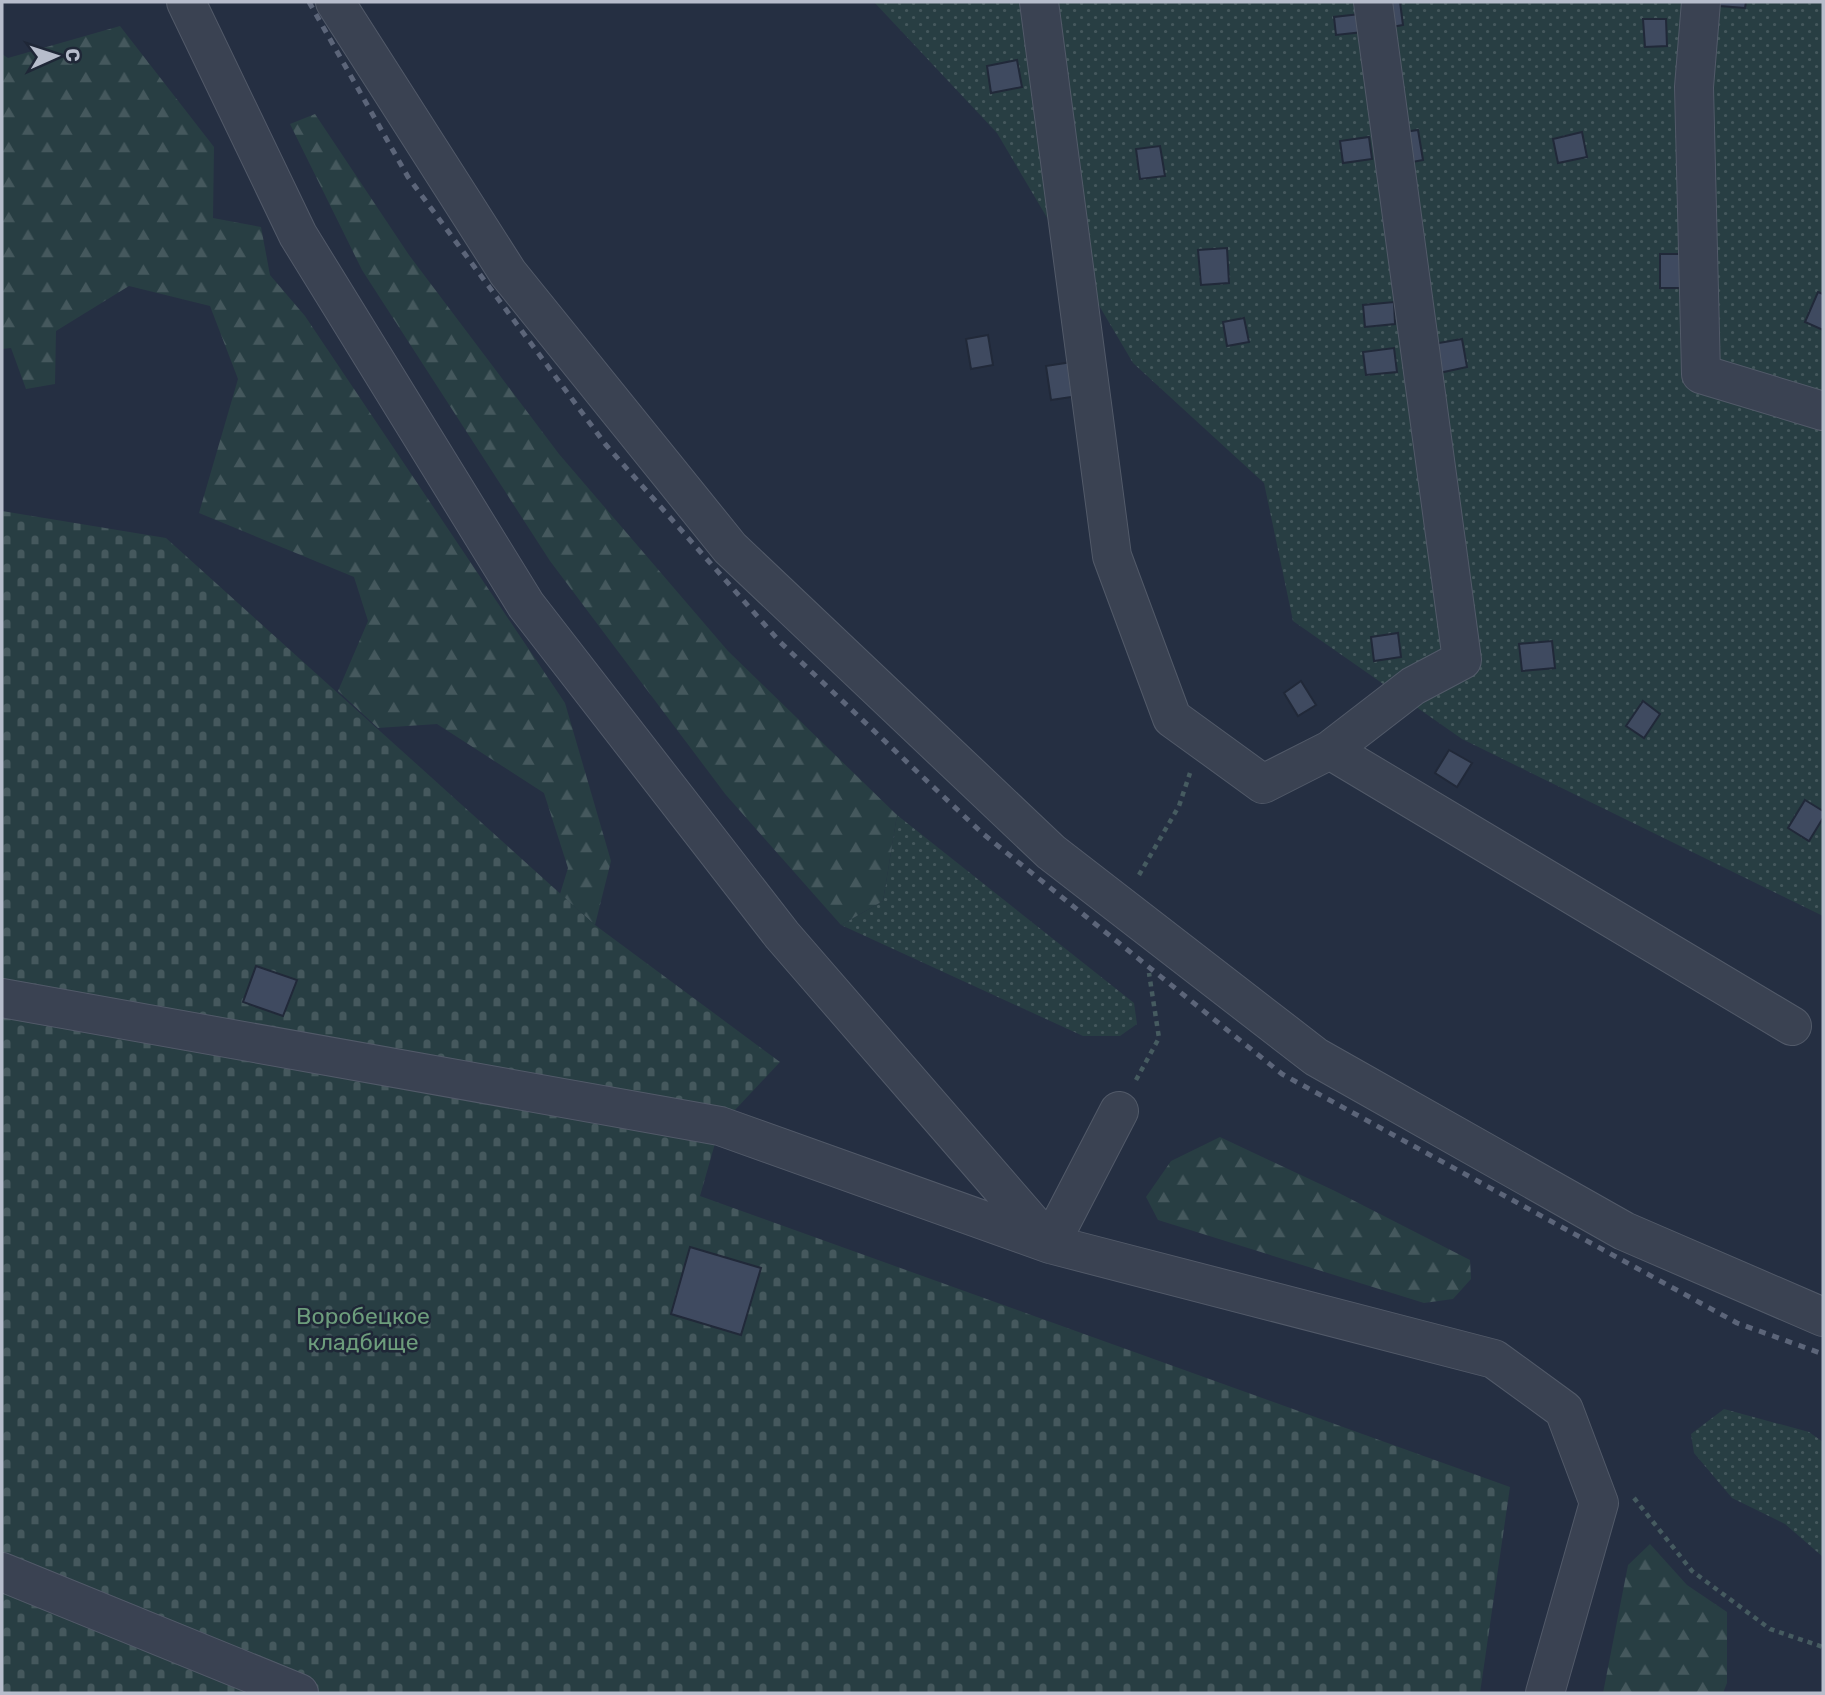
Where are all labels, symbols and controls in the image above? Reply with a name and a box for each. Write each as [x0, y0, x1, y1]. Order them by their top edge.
north arrow [21, 21, 91, 91]
text: С [61, 48, 84, 62]
park label: Воробецкое кладбище [296, 1302, 430, 1356]

